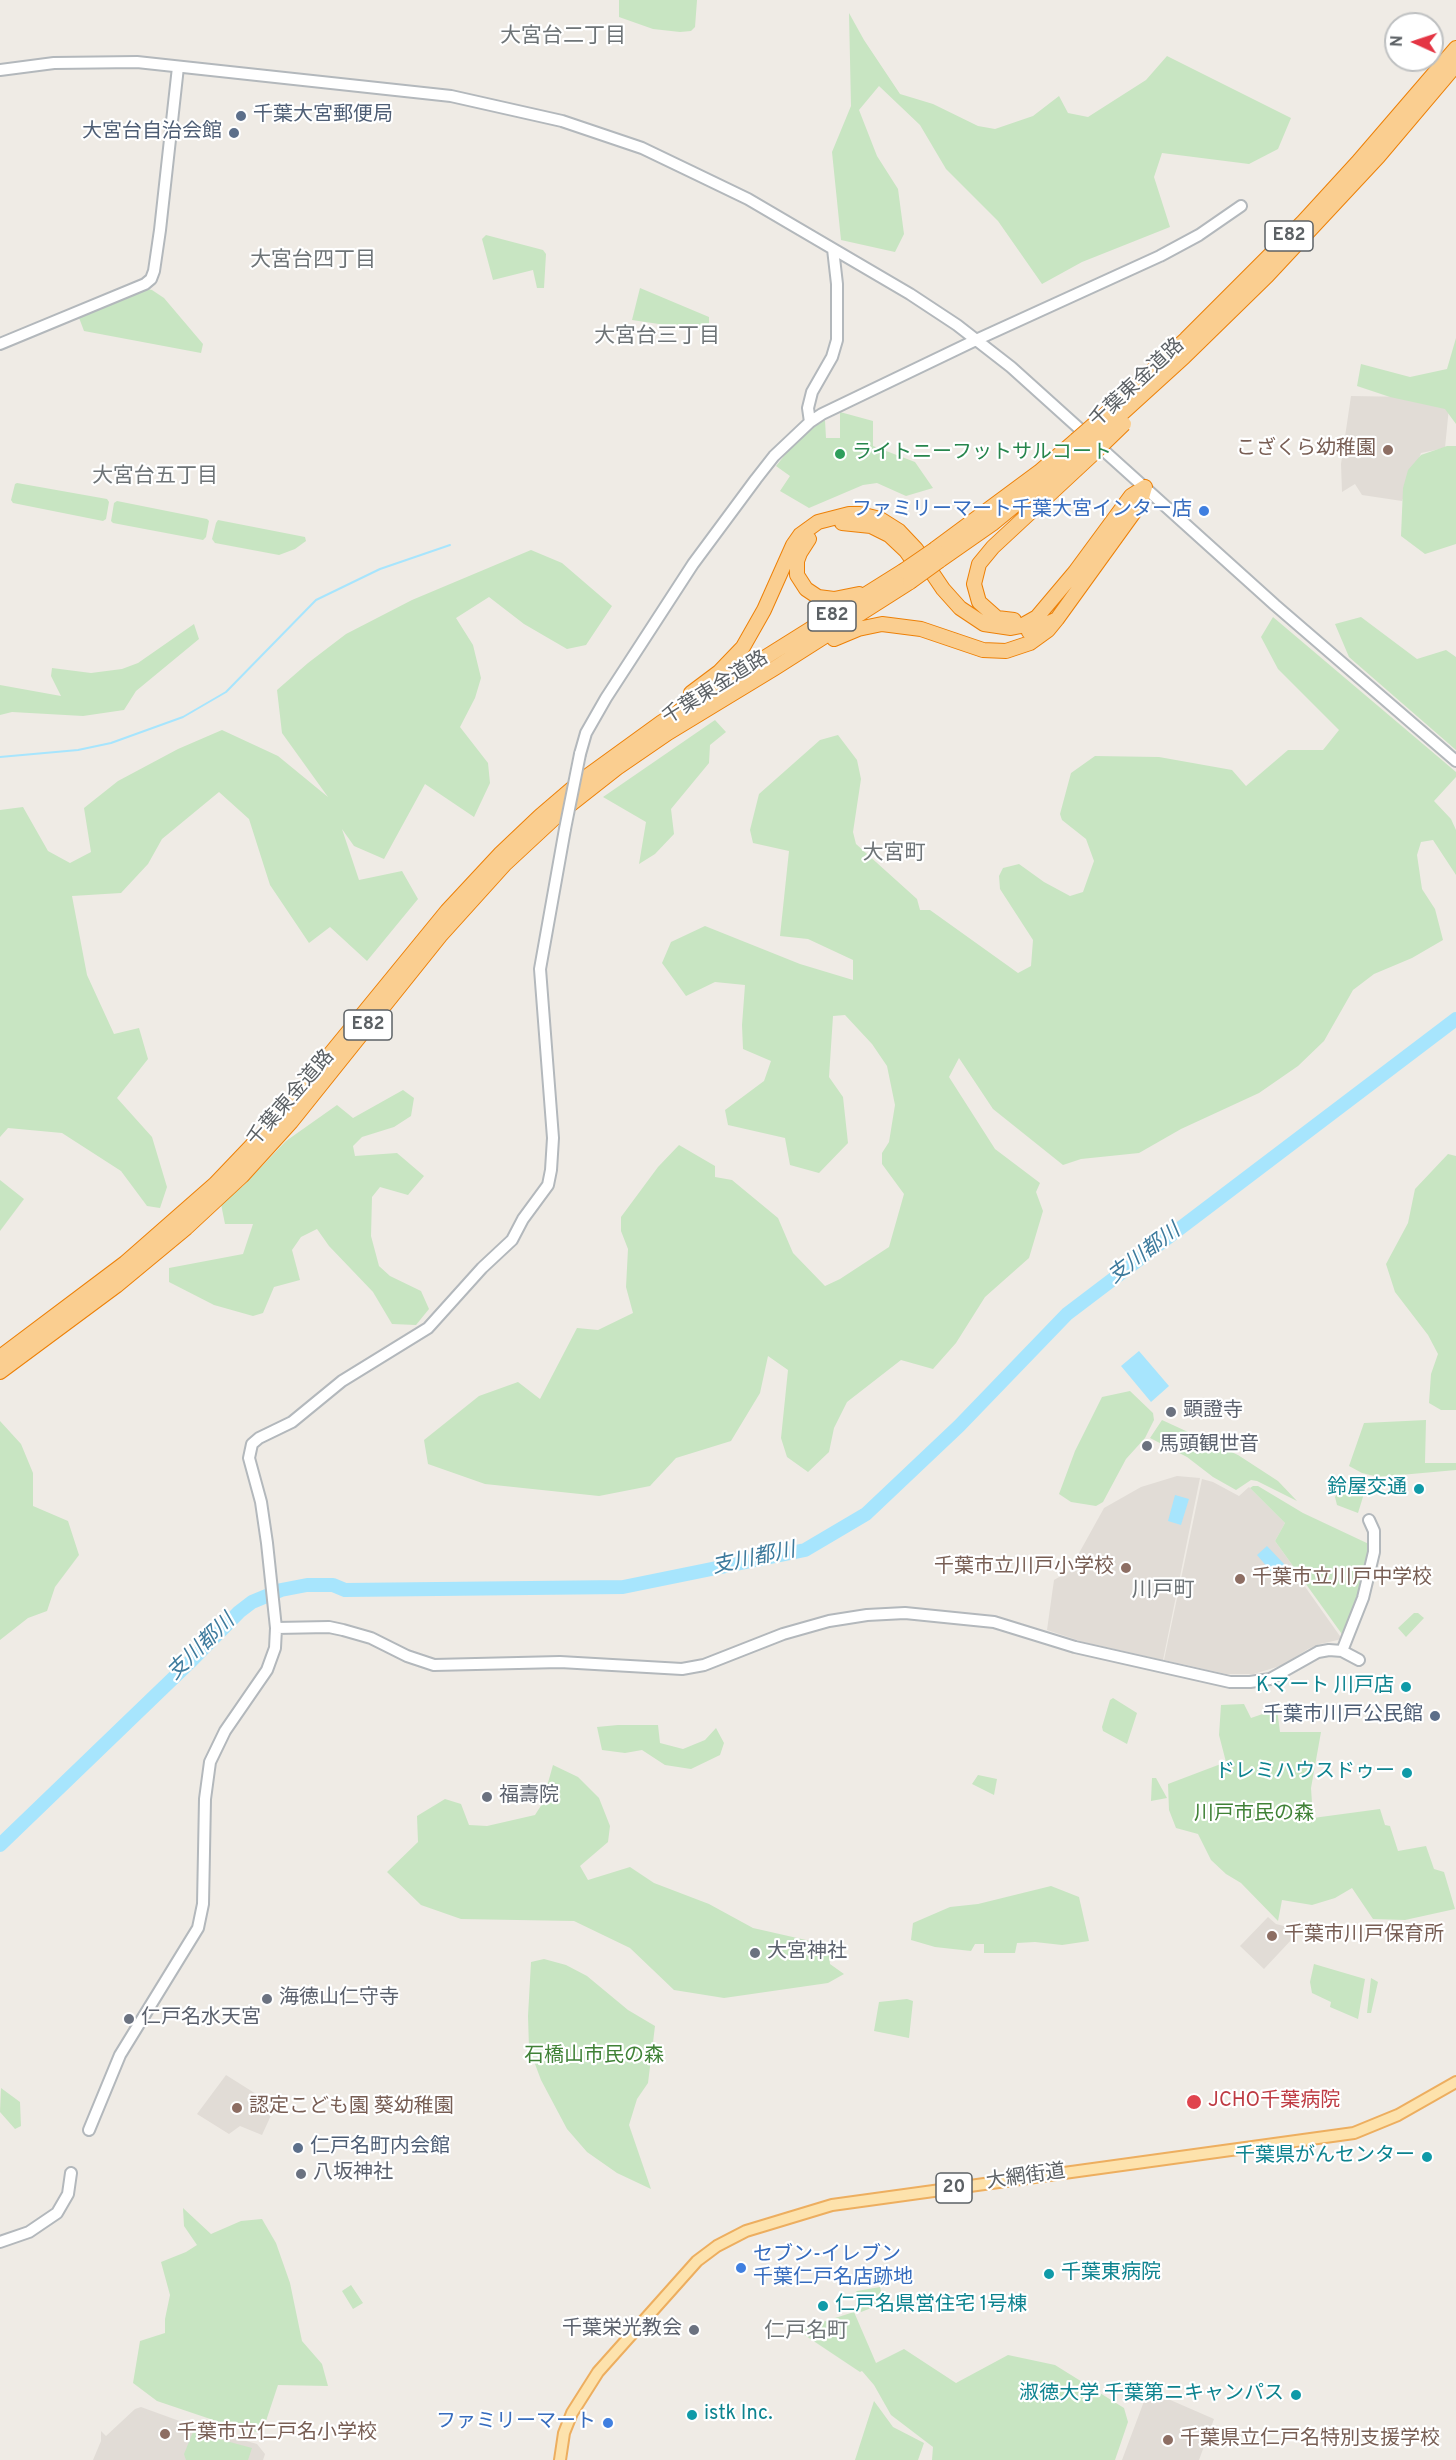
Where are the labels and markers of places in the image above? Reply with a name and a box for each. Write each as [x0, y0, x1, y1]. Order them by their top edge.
place label: 千葉大宮郵便局 [253, 104, 393, 128]
marker: 千葉大宮郵便局 [234, 109, 248, 123]
place label: 大宮台自治会館 [82, 121, 222, 145]
marker: 大宮台自治会館 [227, 126, 241, 140]
place label: こざくら幼稚園 [1236, 438, 1376, 462]
place label: ライトニーフットサルコート [852, 442, 1112, 466]
marker: こざくら幼稚園 [1381, 443, 1395, 457]
marker: ライトニーフットサルコート [833, 447, 847, 461]
place label: ファミリーマート千葉大宮インター店 [852, 499, 1192, 523]
marker: ファミリーマート千葉大宮インター店 [1197, 504, 1211, 518]
place label: 顕證寺 [1183, 1400, 1243, 1424]
marker: 顕證寺 [1164, 1405, 1178, 1419]
place label: 馬頭観世音 [1159, 1434, 1259, 1458]
marker: 馬頭観世音 [1140, 1439, 1154, 1453]
place label: 鈴屋交通 [1327, 1477, 1407, 1501]
marker: 鈴屋交通 [1412, 1482, 1426, 1496]
place label: 千葉市立川戸小学校 [934, 1556, 1114, 1580]
marker: 千葉市立川戸小学校 [1119, 1561, 1133, 1575]
place label: 千葉市立川戸中学校 [1252, 1567, 1432, 1591]
marker: 千葉市立川戸中学校 [1233, 1572, 1247, 1586]
place label: Kマート 川戸店 [1256, 1675, 1394, 1699]
marker: Kマート 川戸店 [1399, 1680, 1413, 1694]
place label: 千葉市川戸公民館 [1263, 1704, 1423, 1728]
marker: 千葉市川戸公民館 [1428, 1709, 1442, 1723]
place label: ドレミハウスドゥー [1215, 1761, 1395, 1785]
marker: ドレミハウスドゥー [1400, 1766, 1414, 1780]
place label: 福壽院 [499, 1785, 559, 1809]
marker: 福壽院 [480, 1790, 494, 1804]
place label: 千葉市川戸保育所 [1284, 1924, 1444, 1948]
marker: 千葉市川戸保育所 [1265, 1929, 1279, 1943]
place label: 大宮神社 [767, 1941, 847, 1965]
marker: 大宮神社 [748, 1946, 762, 1960]
place label: 海徳山仁守寺 [279, 1987, 399, 2011]
marker: 海徳山仁守寺 [260, 1992, 274, 2006]
place label: 仁戸名水天宮 [141, 2007, 261, 2031]
marker: 仁戸名水天宮 [122, 2012, 136, 2026]
place label: JCHO千葉病院 [1208, 2090, 1340, 2114]
marker: JCHO千葉病院 [1185, 2093, 1203, 2111]
place label: 認定こども園 葵幼稚園 [249, 2096, 454, 2120]
marker: 認定こども園 葵幼稚園 [230, 2101, 244, 2115]
place label: 仁戸名町内会館 [310, 2136, 450, 2160]
marker: 仁戸名町内会館 [291, 2141, 305, 2155]
place label: 千葉県がんセンター [1235, 2145, 1415, 2169]
marker: 千葉県がんセンター [1420, 2150, 1434, 2164]
place label: 八坂神社 [313, 2162, 393, 2186]
marker: 八坂神社 [294, 2167, 308, 2181]
place label: セブン-イレブン 千葉仁戸名店跡地 [753, 2244, 913, 2291]
marker: セブン-イレブン 千葉仁戸名店跡地 [734, 2261, 748, 2275]
place label: 千葉東病院 [1061, 2262, 1161, 2286]
marker: 千葉東病院 [1042, 2267, 1056, 2281]
place label: 仁戸名県営住宅 1号棟 [835, 2294, 1027, 2318]
marker: 仁戸名県営住宅 1号棟 [816, 2299, 830, 2313]
place label: 千葉栄光教会 [562, 2318, 682, 2342]
marker: 千葉栄光教会 [687, 2323, 701, 2337]
place label: 淑徳大学 千葉第ニキャンパス [1019, 2383, 1284, 2407]
marker: 淑徳大学 千葉第ニキャンパス [1289, 2388, 1303, 2402]
place label: istk Inc. [704, 2403, 773, 2427]
marker: istk Inc. [685, 2408, 699, 2422]
place label: ファミリーマート [436, 2411, 596, 2435]
marker: ファミリーマート [601, 2416, 615, 2430]
place label: 千葉市立仁戸名小学校 [177, 2422, 377, 2446]
marker: 千葉市立仁戸名小学校 [158, 2427, 172, 2441]
place label: 千葉県立仁戸名特別支援学校 [1180, 2428, 1440, 2452]
marker: 千葉県立仁戸名特別支援学校 [1161, 2433, 1175, 2447]

